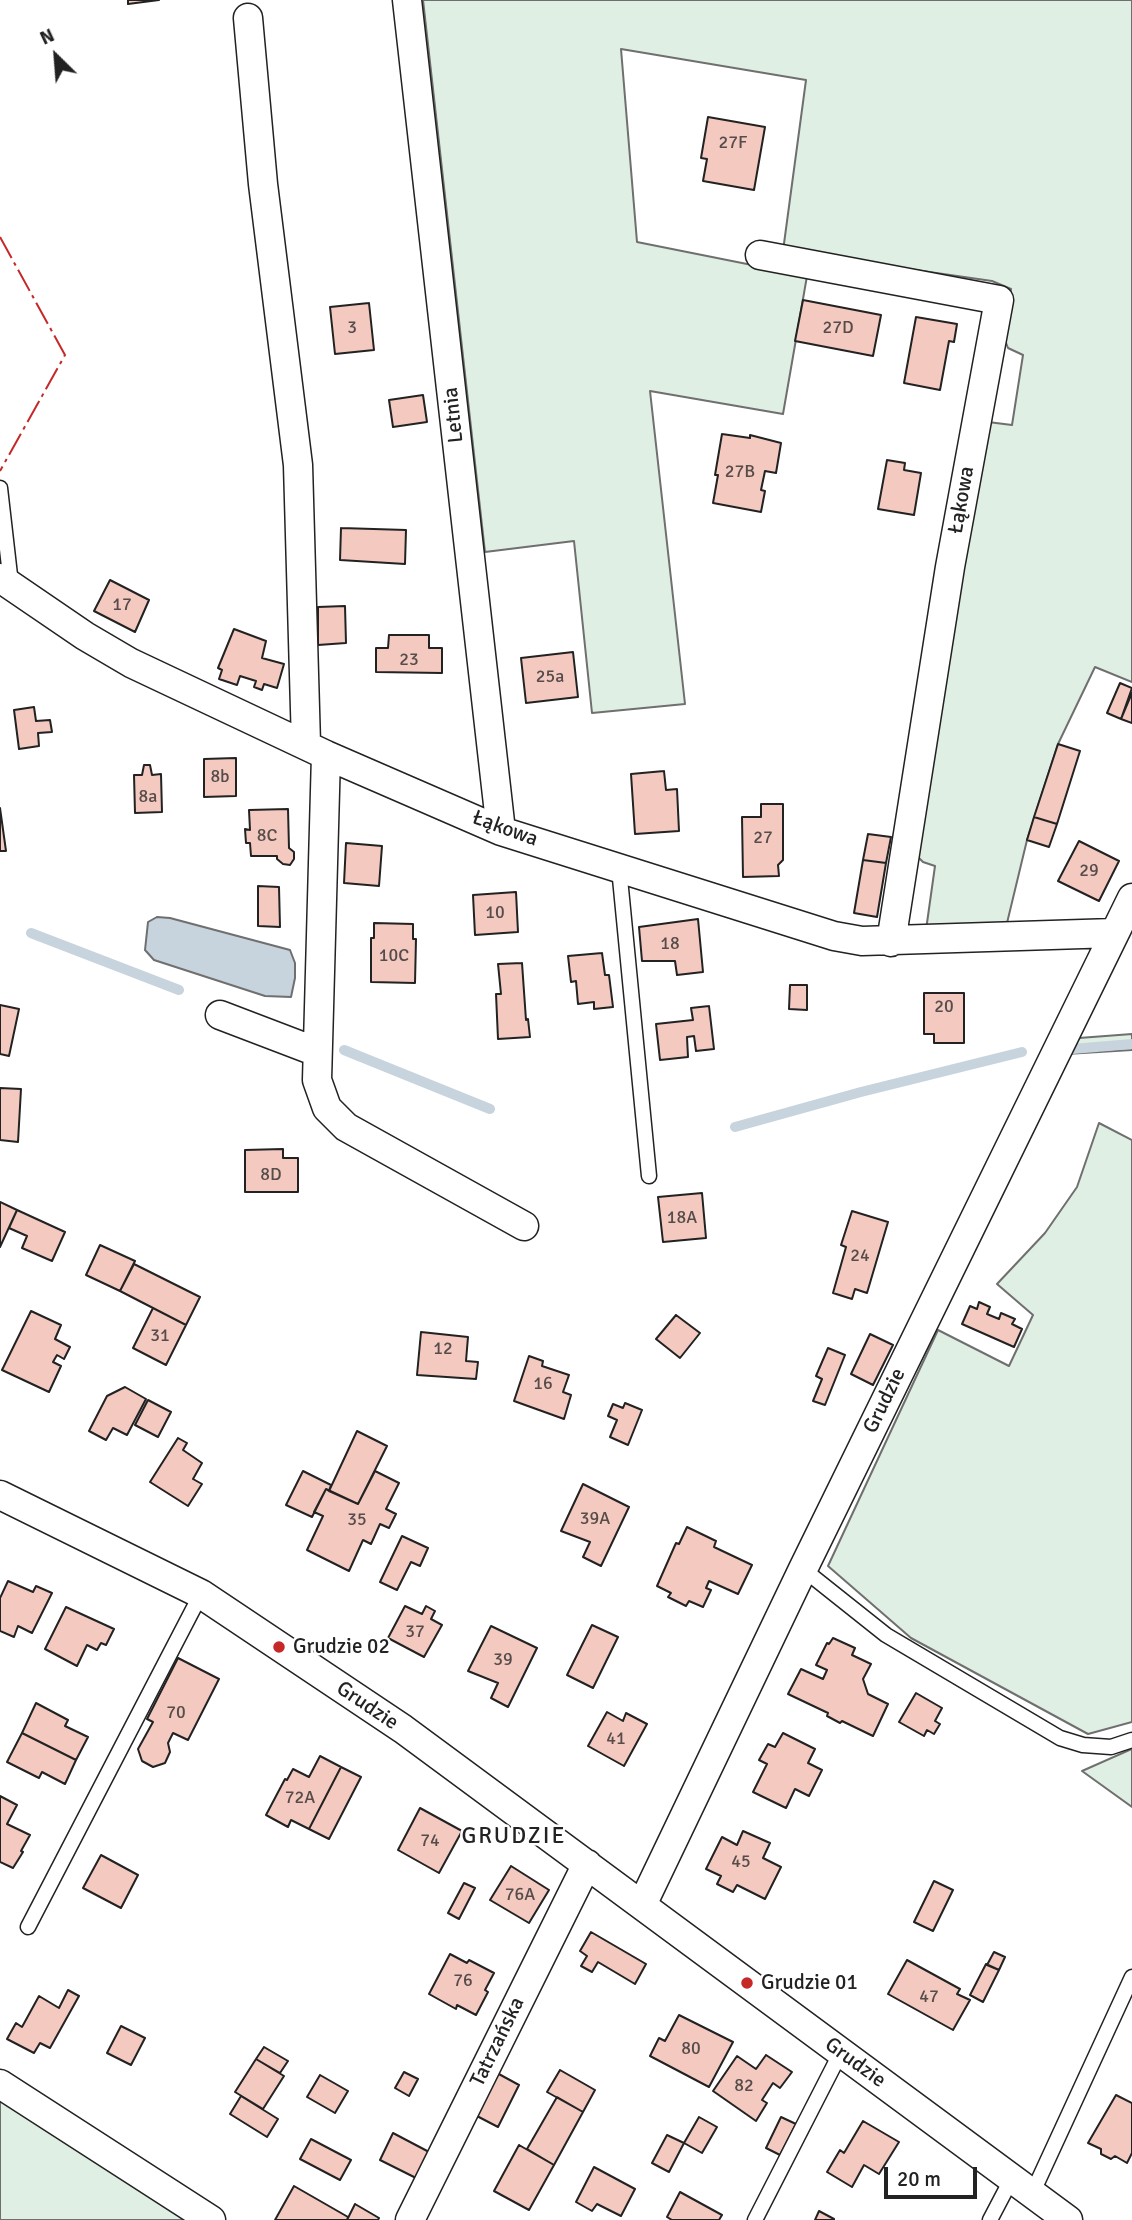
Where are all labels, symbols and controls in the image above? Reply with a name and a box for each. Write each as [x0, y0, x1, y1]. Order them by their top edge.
north arrow [21, 21, 91, 91]
text: N [36, 23, 58, 51]
house number: 27F [719, 132, 747, 154]
house number: 3 [347, 317, 357, 339]
house number: 27D [822, 317, 854, 339]
street label: Letnia [439, 386, 469, 444]
house number: 27B [725, 461, 755, 483]
street label: Łąkowa [944, 464, 980, 536]
house number: 17 [112, 594, 132, 616]
house number: 23 [399, 649, 419, 671]
house number: 25a [536, 666, 564, 688]
house number: 8b [210, 766, 230, 788]
house number: 8a [139, 786, 157, 808]
street label: Łąkowa [469, 806, 541, 852]
house number: 8C [257, 825, 277, 847]
house number: 27 [753, 827, 773, 849]
house number: 29 [1079, 860, 1099, 882]
house number: 10 [485, 902, 505, 924]
house number: 18 [660, 933, 680, 955]
house number: 10C [379, 945, 409, 967]
house number: 20 [934, 996, 954, 1018]
house number: 8D [260, 1164, 282, 1186]
house number: 18A [667, 1207, 697, 1229]
house number: 24 [850, 1245, 870, 1267]
house number: 31 [150, 1325, 170, 1347]
house number: 12 [433, 1338, 453, 1360]
street label: Grudzie [858, 1364, 912, 1438]
house number: 16 [533, 1373, 553, 1395]
house number: 39A [580, 1508, 610, 1530]
house number: 35 [347, 1509, 367, 1531]
house number: 37 [405, 1621, 425, 1643]
place label: Grudzie 02 [293, 1634, 390, 1660]
marker: Grudzie 02 [271, 1639, 287, 1655]
house number: 39 [493, 1649, 513, 1671]
street label: Grudzie [331, 1676, 403, 1736]
house number: 70 [166, 1702, 186, 1724]
house number: 41 [606, 1728, 626, 1750]
house number: 72A [285, 1787, 315, 1809]
district label: GRUDZIE [462, 1823, 566, 1851]
house number: 74 [420, 1830, 440, 1852]
house number: 45 [731, 1851, 751, 1873]
house number: 76A [505, 1884, 535, 1906]
house number: 76 [453, 1970, 473, 1992]
place label: Grudzie 01 [761, 1970, 858, 1996]
marker: Grudzie 01 [739, 1975, 755, 1991]
house number: 47 [919, 1986, 939, 2008]
street label: Tatrzańska [466, 1993, 530, 2091]
street label: Grudzie [820, 2032, 890, 2094]
house number: 80 [681, 2038, 701, 2060]
house number: 82 [734, 2075, 754, 2097]
scale bar [887, 2154, 980, 2198]
text: 20 m [897, 2166, 941, 2192]

